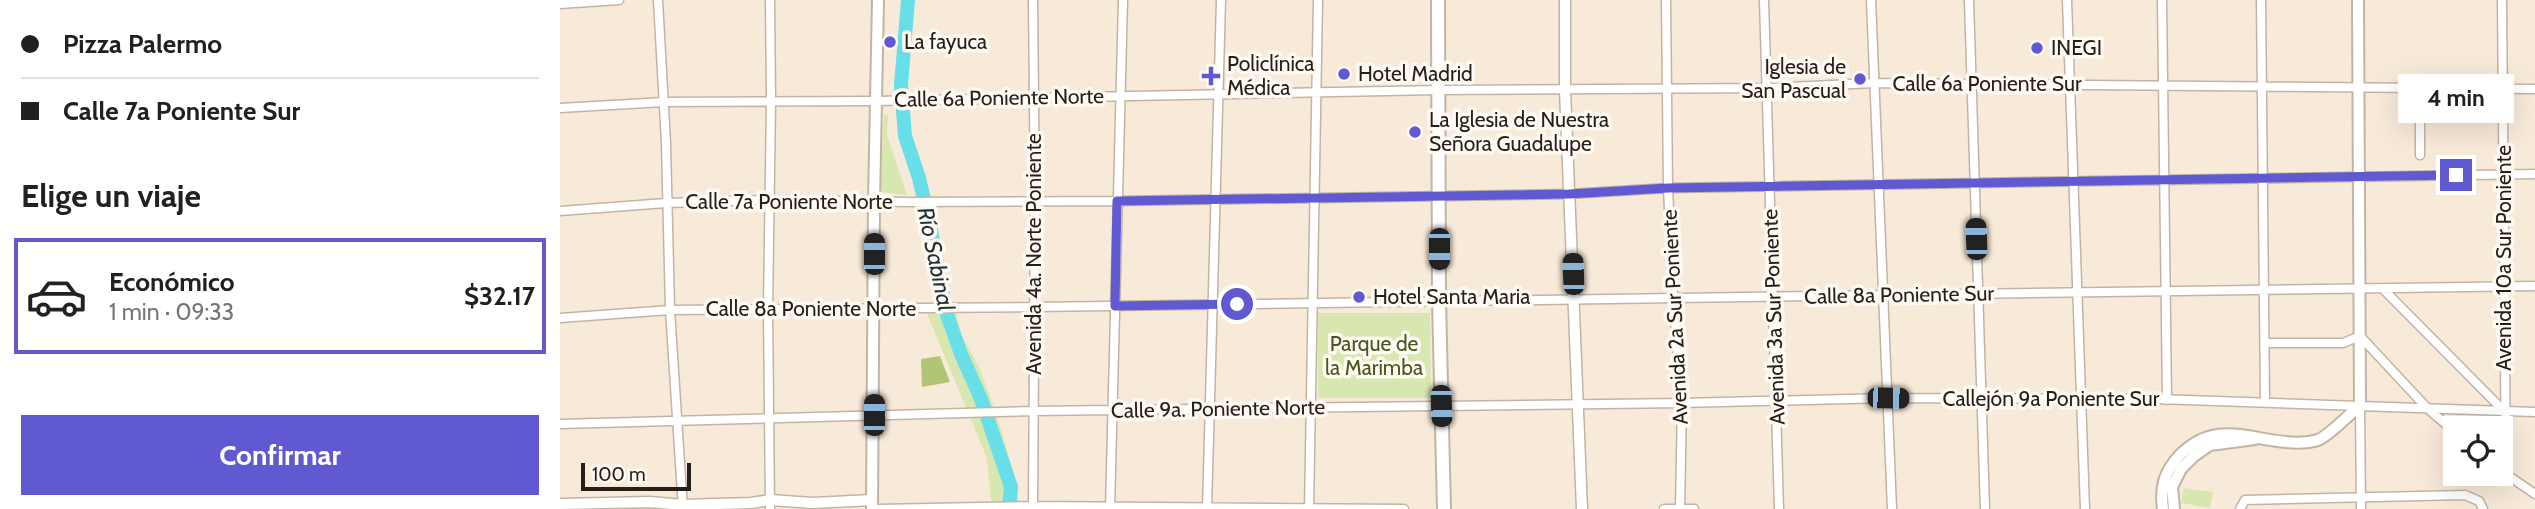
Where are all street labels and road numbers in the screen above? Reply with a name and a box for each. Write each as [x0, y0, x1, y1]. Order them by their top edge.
street label: Calle 6a Poniente Sur [1892, 71, 2082, 96]
street label: Calle 6a Poniente Norte [894, 83, 1104, 112]
street label: Avenida 4a. Norte Poniente [1021, 133, 1046, 375]
street label: Avenida 10a Sur Poniente [2491, 145, 2516, 371]
street label: Calle 7a Poniente Norte [685, 189, 893, 214]
street label: Avenida 2a Sur Poniente [1656, 208, 1693, 425]
street label: Avenida 3a Sur Poniente [1757, 208, 1790, 425]
street label: Calle 8a Poniente Sur [1804, 280, 1994, 309]
street label: Calle 8a Poniente Norte [706, 296, 917, 321]
street label: Callejón 9a Poniente Sur [1943, 386, 2160, 412]
street label: Calle 9a. Poniente Norte [1111, 394, 1325, 423]

